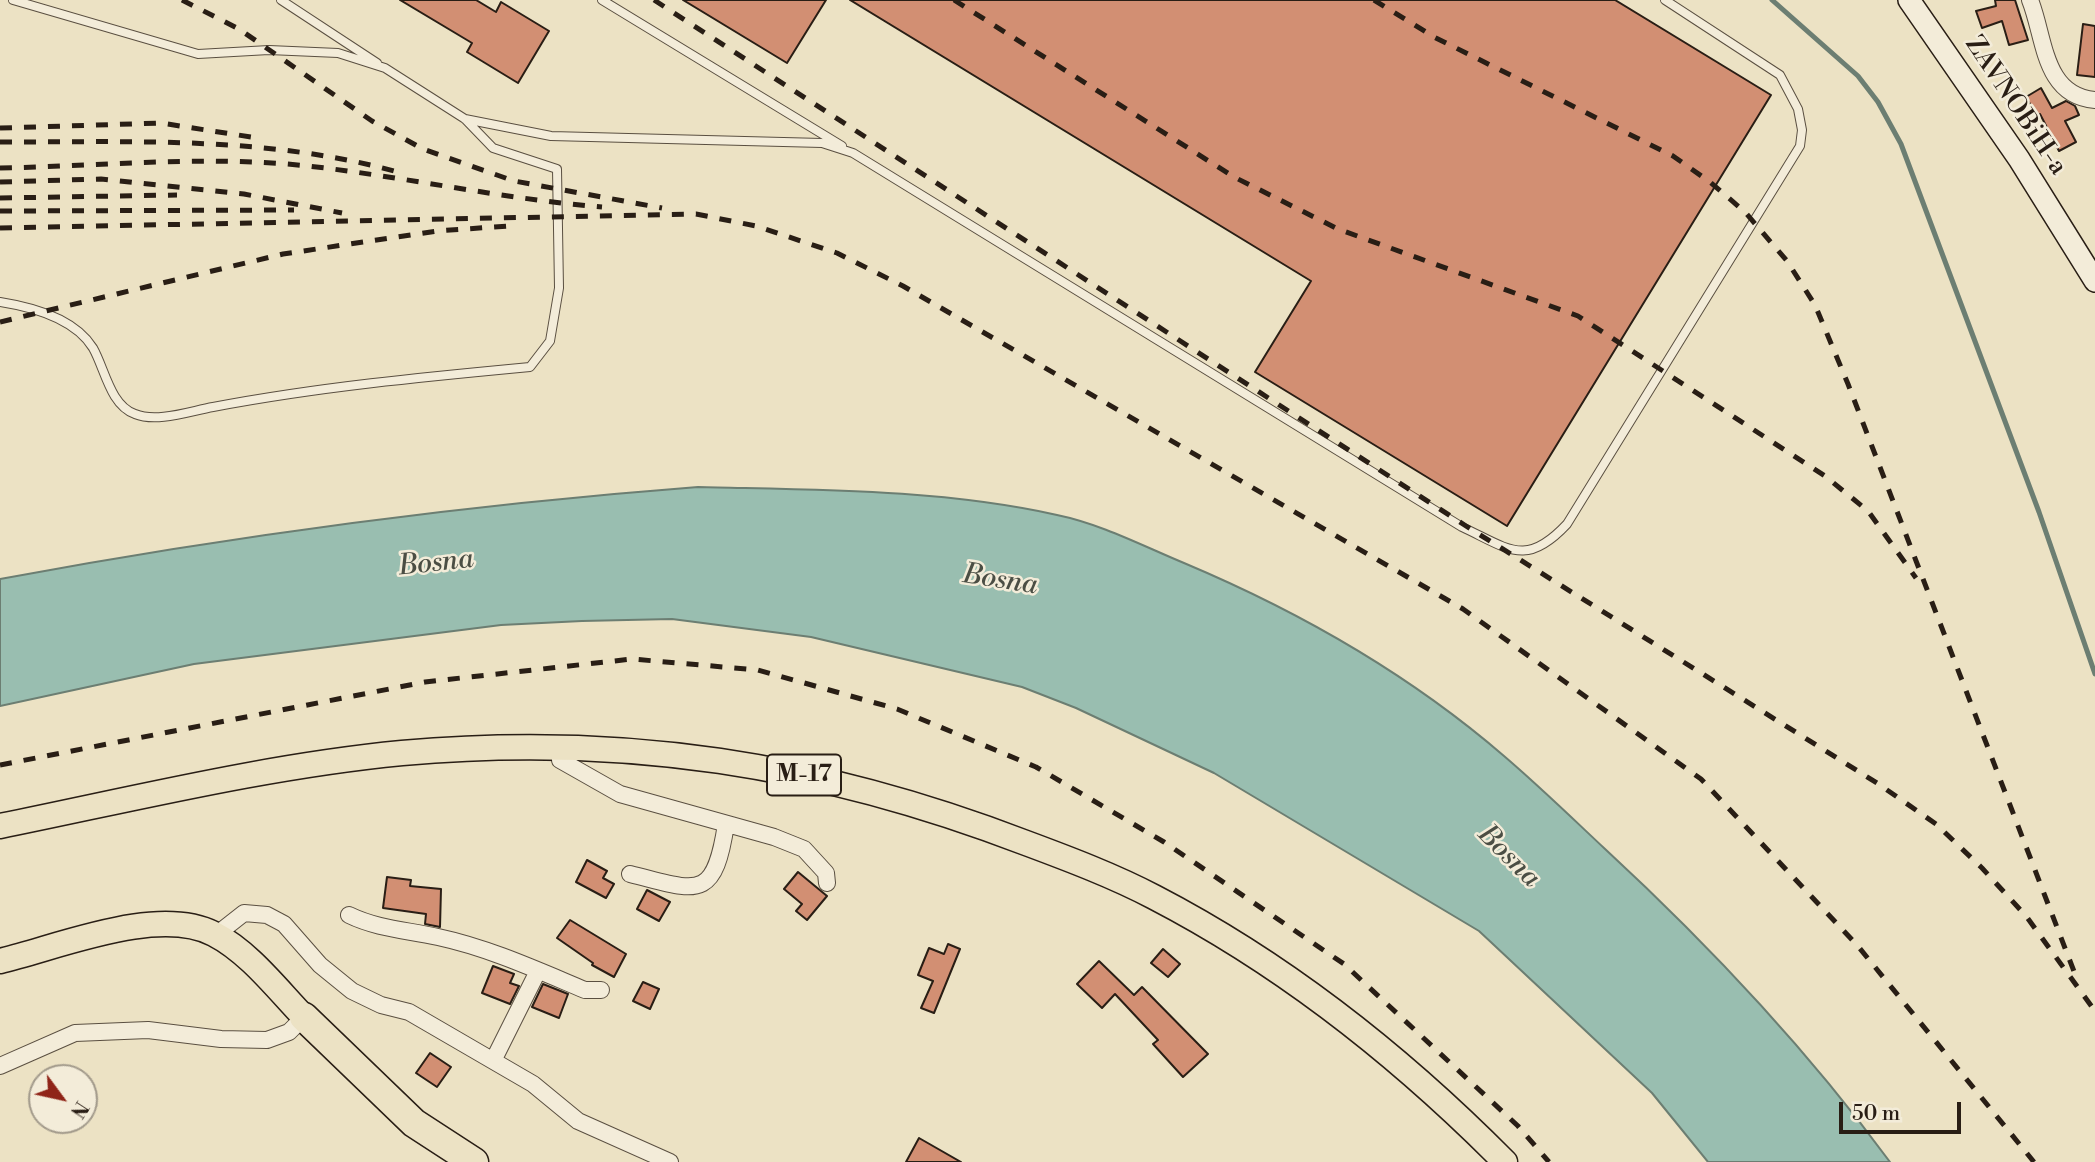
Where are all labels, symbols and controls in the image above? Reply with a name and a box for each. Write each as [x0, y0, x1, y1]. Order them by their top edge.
street label: ZAVNOBiH-a [1957, 31, 2073, 181]
water label: Bosna [397, 543, 475, 585]
water label: Bosna [960, 559, 1040, 603]
road number: M-17 [767, 754, 841, 796]
water label: Bosna [1470, 819, 1546, 895]
north arrow [28, 1064, 98, 1134]
scale bar [1843, 1088, 1966, 1132]
text: N [65, 1097, 93, 1122]
text: 50 m [1852, 1101, 1900, 1127]

